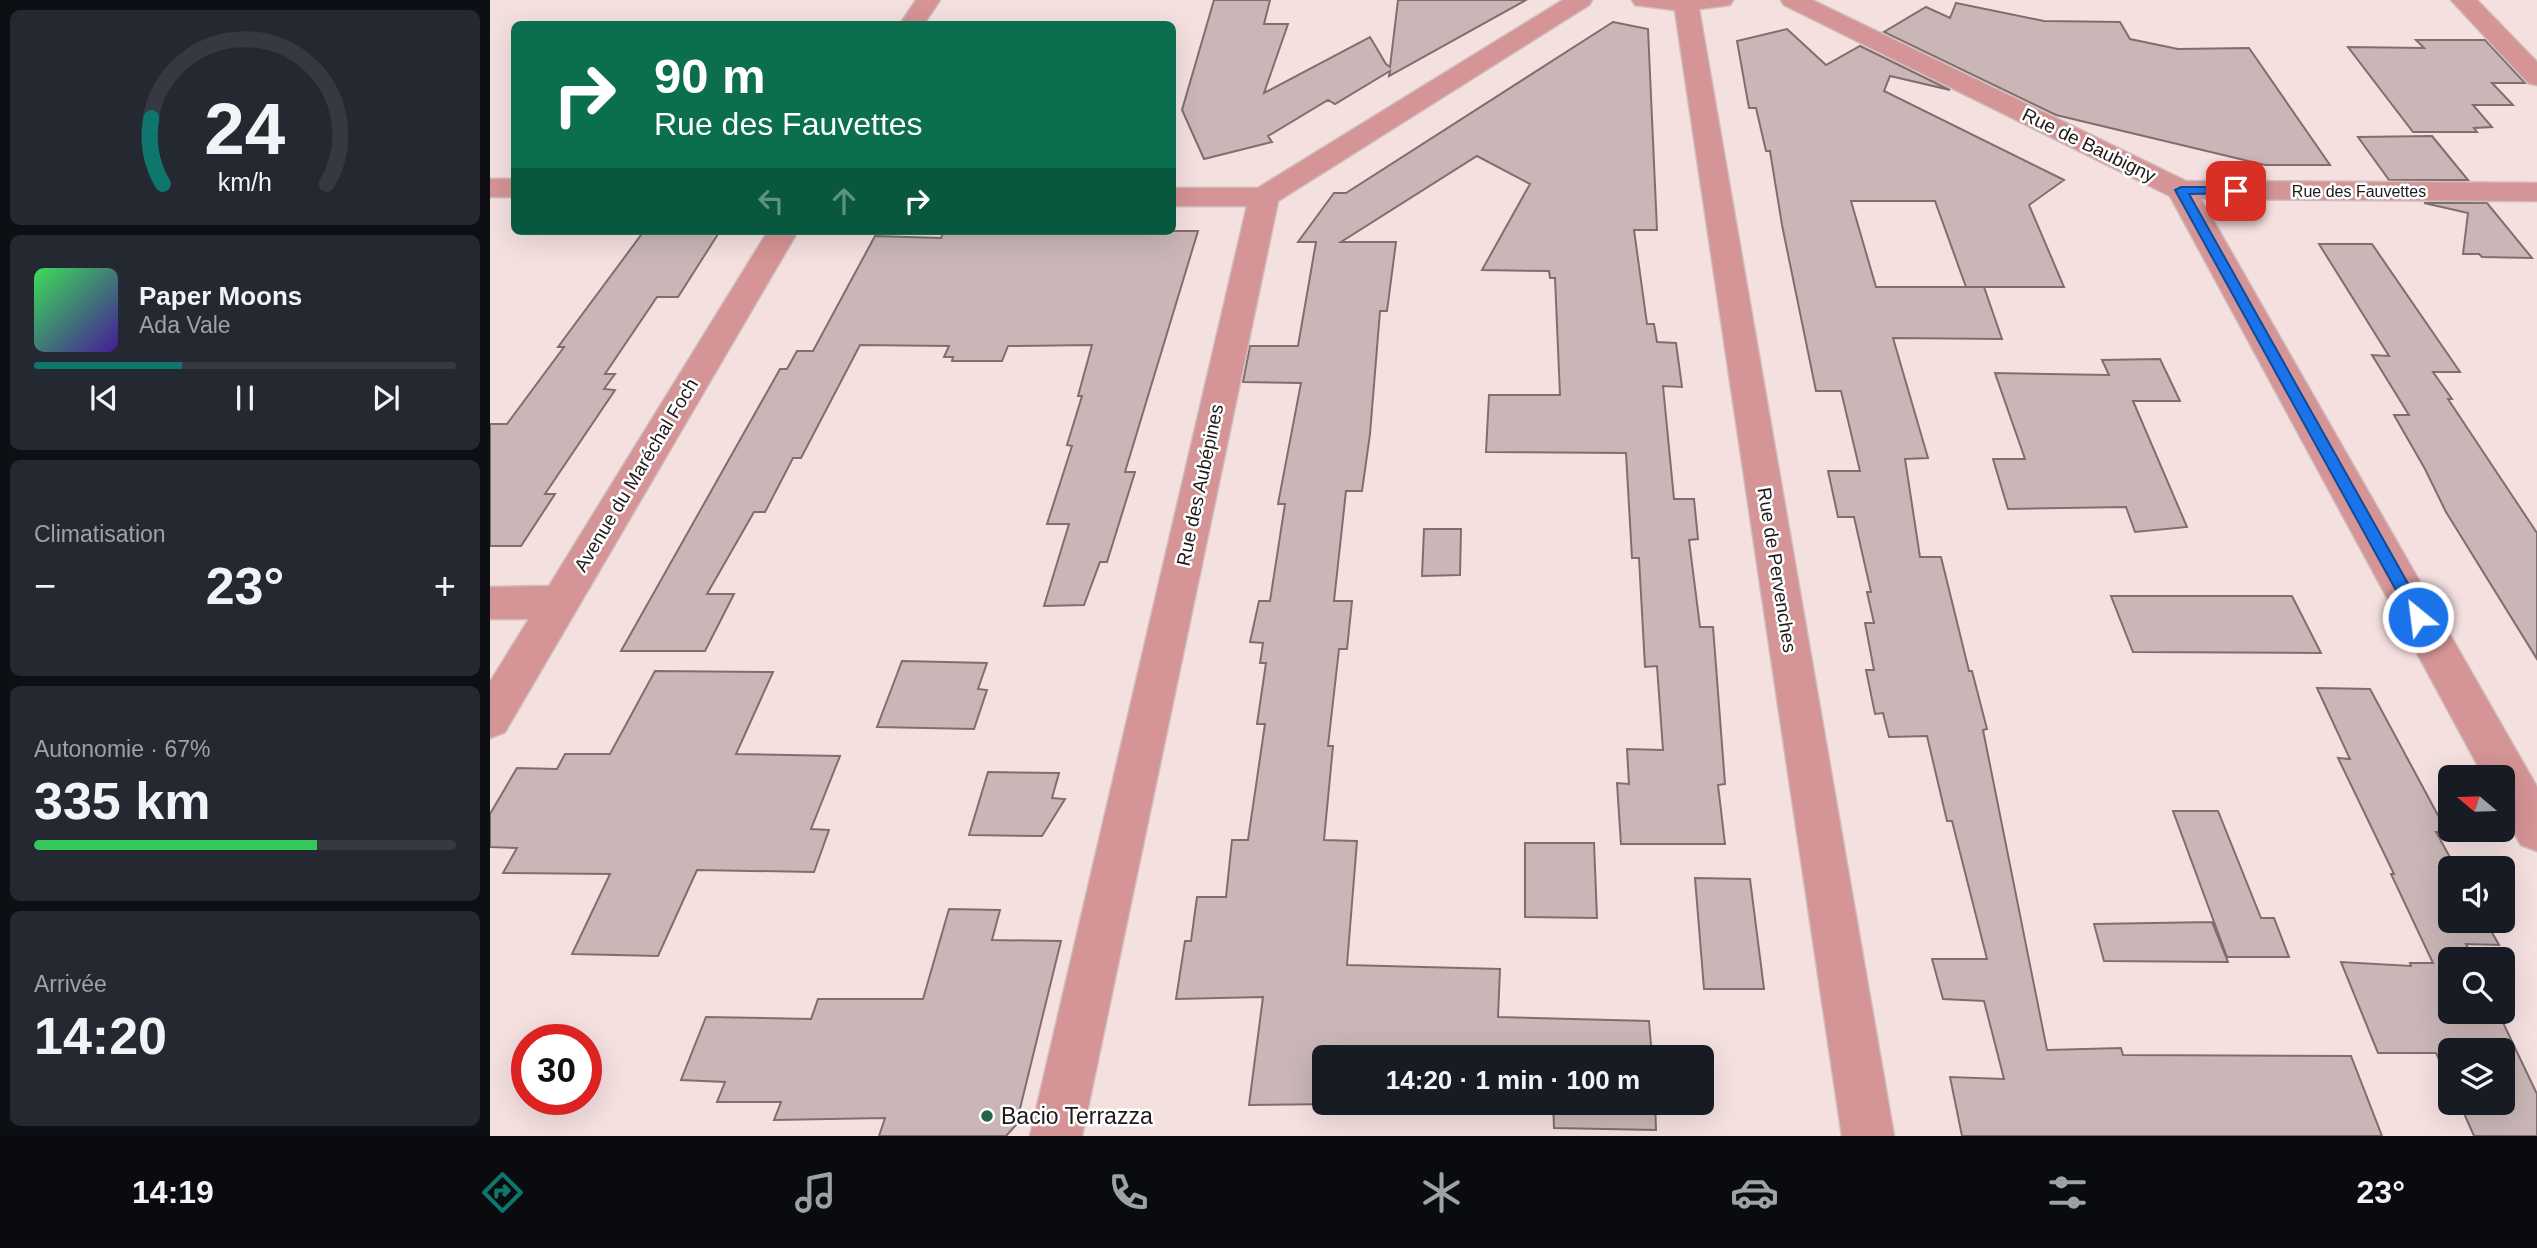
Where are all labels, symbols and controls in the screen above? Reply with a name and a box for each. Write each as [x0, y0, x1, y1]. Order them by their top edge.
icon: right [539, 49, 630, 140]
text: 90 m [654, 49, 766, 103]
text: 24 [205, 88, 286, 169]
street label: Rue de Baubigny [2019, 104, 2160, 187]
text: Rue des Fauvettes [654, 106, 923, 142]
pin [2206, 161, 2266, 221]
text: km/h [218, 167, 272, 195]
icon: arrive [2217, 172, 2255, 210]
icon: left [752, 182, 790, 220]
icon: ahead [825, 182, 863, 220]
icon: right [898, 182, 936, 220]
street label: Rue des Fauvettes [2292, 183, 2426, 200]
text: Paper Moons [139, 281, 302, 311]
text: Ada Vale [139, 312, 231, 338]
street label: Avenue du Maréchal Foch [570, 375, 702, 575]
icon: previous [85, 379, 123, 417]
icon: pause [226, 379, 264, 417]
icon: next [367, 379, 405, 417]
street label: Rue des Aubépines [1173, 402, 1227, 568]
street label: Rue de Pervenches [1754, 486, 1800, 654]
text: Climatisation [34, 521, 166, 547]
text: 23° [206, 557, 284, 615]
text: − [34, 565, 56, 607]
text: + [434, 565, 456, 607]
position arrow [2381, 580, 2455, 654]
text: Autonomie · 67% [34, 736, 210, 762]
north arrow [2438, 765, 2515, 842]
map controls [2438, 765, 2515, 1115]
text: 335 km [34, 772, 210, 830]
button: sound [2438, 856, 2515, 933]
button: search [2438, 947, 2515, 1024]
text: Arrivée [34, 971, 107, 997]
text: 14:20 [34, 1007, 167, 1065]
speed limit sign: 30 [511, 1024, 602, 1115]
button: layers [2438, 1038, 2515, 1115]
text: 14:20 · 1 min · 100 m [1386, 1065, 1640, 1095]
place label: Bacio Terrazza [1001, 1103, 1153, 1129]
marker: Bacio Terrazza [979, 1108, 995, 1124]
icon: directions [478, 1168, 527, 1217]
icon: music [791, 1168, 840, 1217]
icon: phone [1104, 1168, 1153, 1217]
icon: climate [1417, 1168, 1466, 1217]
icon: car [1730, 1168, 1779, 1217]
icon: filters [2043, 1168, 2092, 1217]
text: 14:19 [132, 1174, 214, 1210]
text: 23° [2357, 1174, 2405, 1210]

